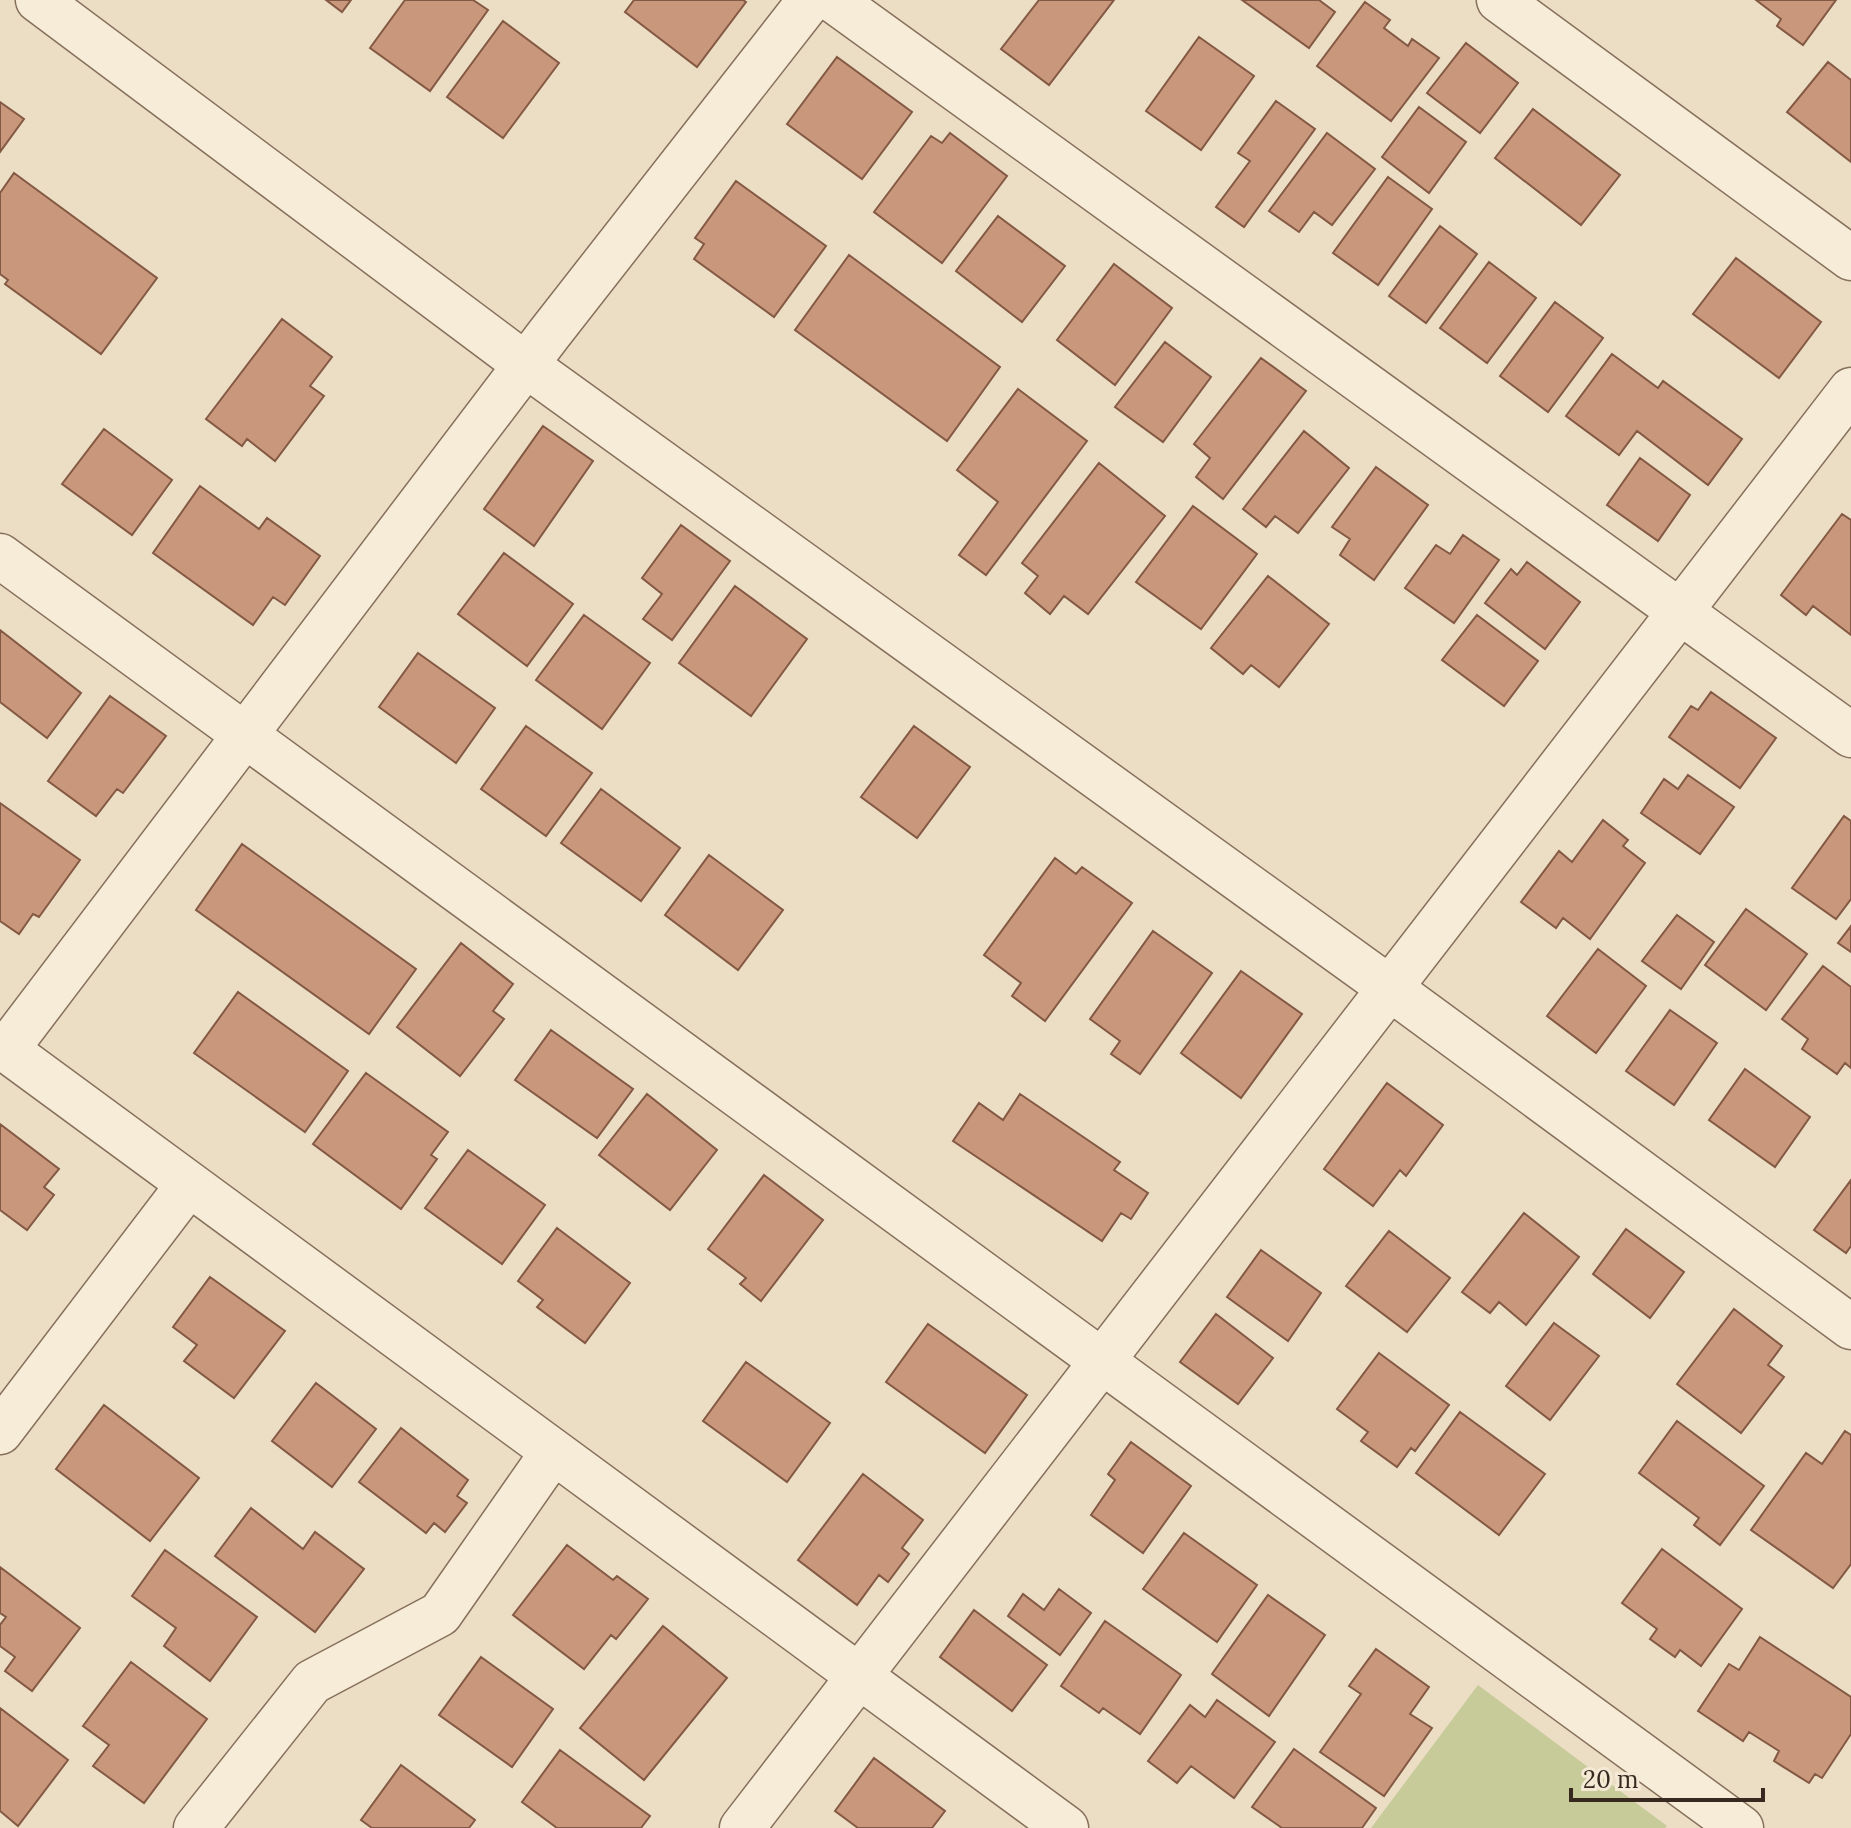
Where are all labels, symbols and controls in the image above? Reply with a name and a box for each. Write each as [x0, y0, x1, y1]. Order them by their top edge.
scale bar [1571, 1752, 1763, 1802]
text: 20 m [1583, 1764, 1639, 1795]

